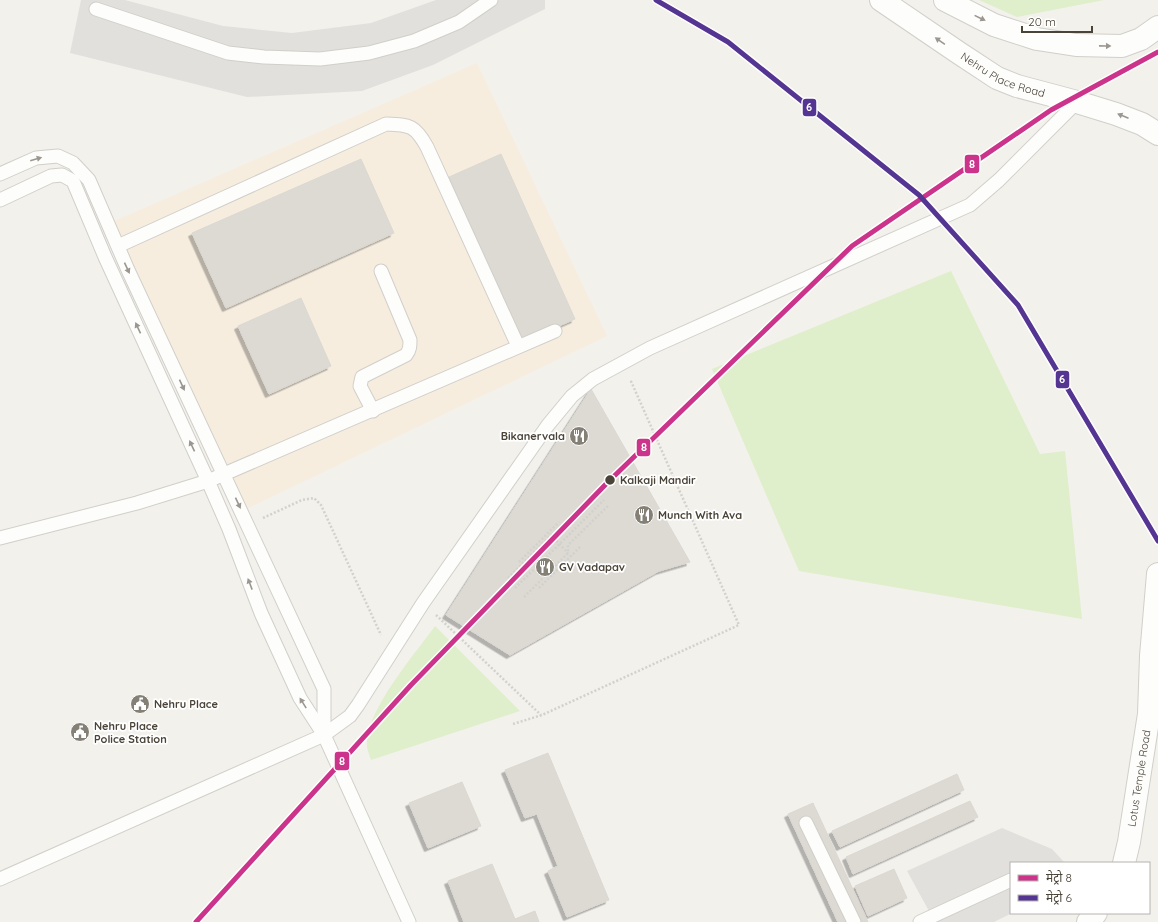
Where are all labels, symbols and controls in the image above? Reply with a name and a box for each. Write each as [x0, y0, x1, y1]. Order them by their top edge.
scale bar [1022, 8, 1092, 34]
text: 20 m [1028, 14, 1056, 29]
one-way arrow [974, 15, 985, 21]
one-way arrow [935, 37, 946, 45]
one-way arrow [1099, 43, 1112, 49]
street label: Nehru Place Road [958, 49, 1047, 100]
line badge: 6 [802, 98, 817, 117]
text: 6 [806, 100, 812, 114]
one-way arrow [1117, 113, 1129, 119]
line badge: 8 [964, 154, 980, 174]
one-way arrow [30, 156, 42, 162]
text: 8 [969, 157, 975, 171]
one-way arrow [125, 262, 131, 274]
one-way arrow [135, 322, 141, 334]
line badge: 6 [1055, 370, 1070, 389]
text: 6 [1059, 372, 1065, 386]
one-way arrow [180, 380, 186, 392]
restaurant icon: Bikanervala [568, 425, 590, 447]
place label: Bikanervala [501, 429, 565, 443]
line badge: 8 [636, 438, 651, 457]
one-way arrow [189, 440, 195, 452]
text: 8 [641, 440, 647, 454]
marker: Kalkaji Mandir [603, 473, 617, 487]
place label: Kalkaji Mandir [620, 473, 696, 487]
one-way arrow [235, 498, 241, 510]
restaurant icon: Munch With Ava [633, 504, 655, 526]
place label: Munch With Ava [658, 508, 742, 522]
restaurant icon: GV Vadapav [534, 556, 556, 578]
place label: GV Vadapav [559, 560, 625, 574]
one-way arrow [246, 578, 252, 590]
public building icon: Nehru Place [129, 693, 151, 715]
place label: Nehru Place [154, 697, 219, 711]
one-way arrow [299, 697, 307, 708]
place label: Nehru Place Police Station [94, 719, 167, 746]
public building icon: Nehru Place Police Station [69, 721, 91, 743]
street label: Lotus Temple Road [1124, 729, 1153, 828]
line badge: 8 [334, 751, 350, 771]
text: 8 [339, 754, 345, 768]
legend [1010, 862, 1150, 914]
text: मेट्रो 8 [1046, 870, 1072, 885]
text: मेट्रो 6 [1046, 890, 1073, 905]

